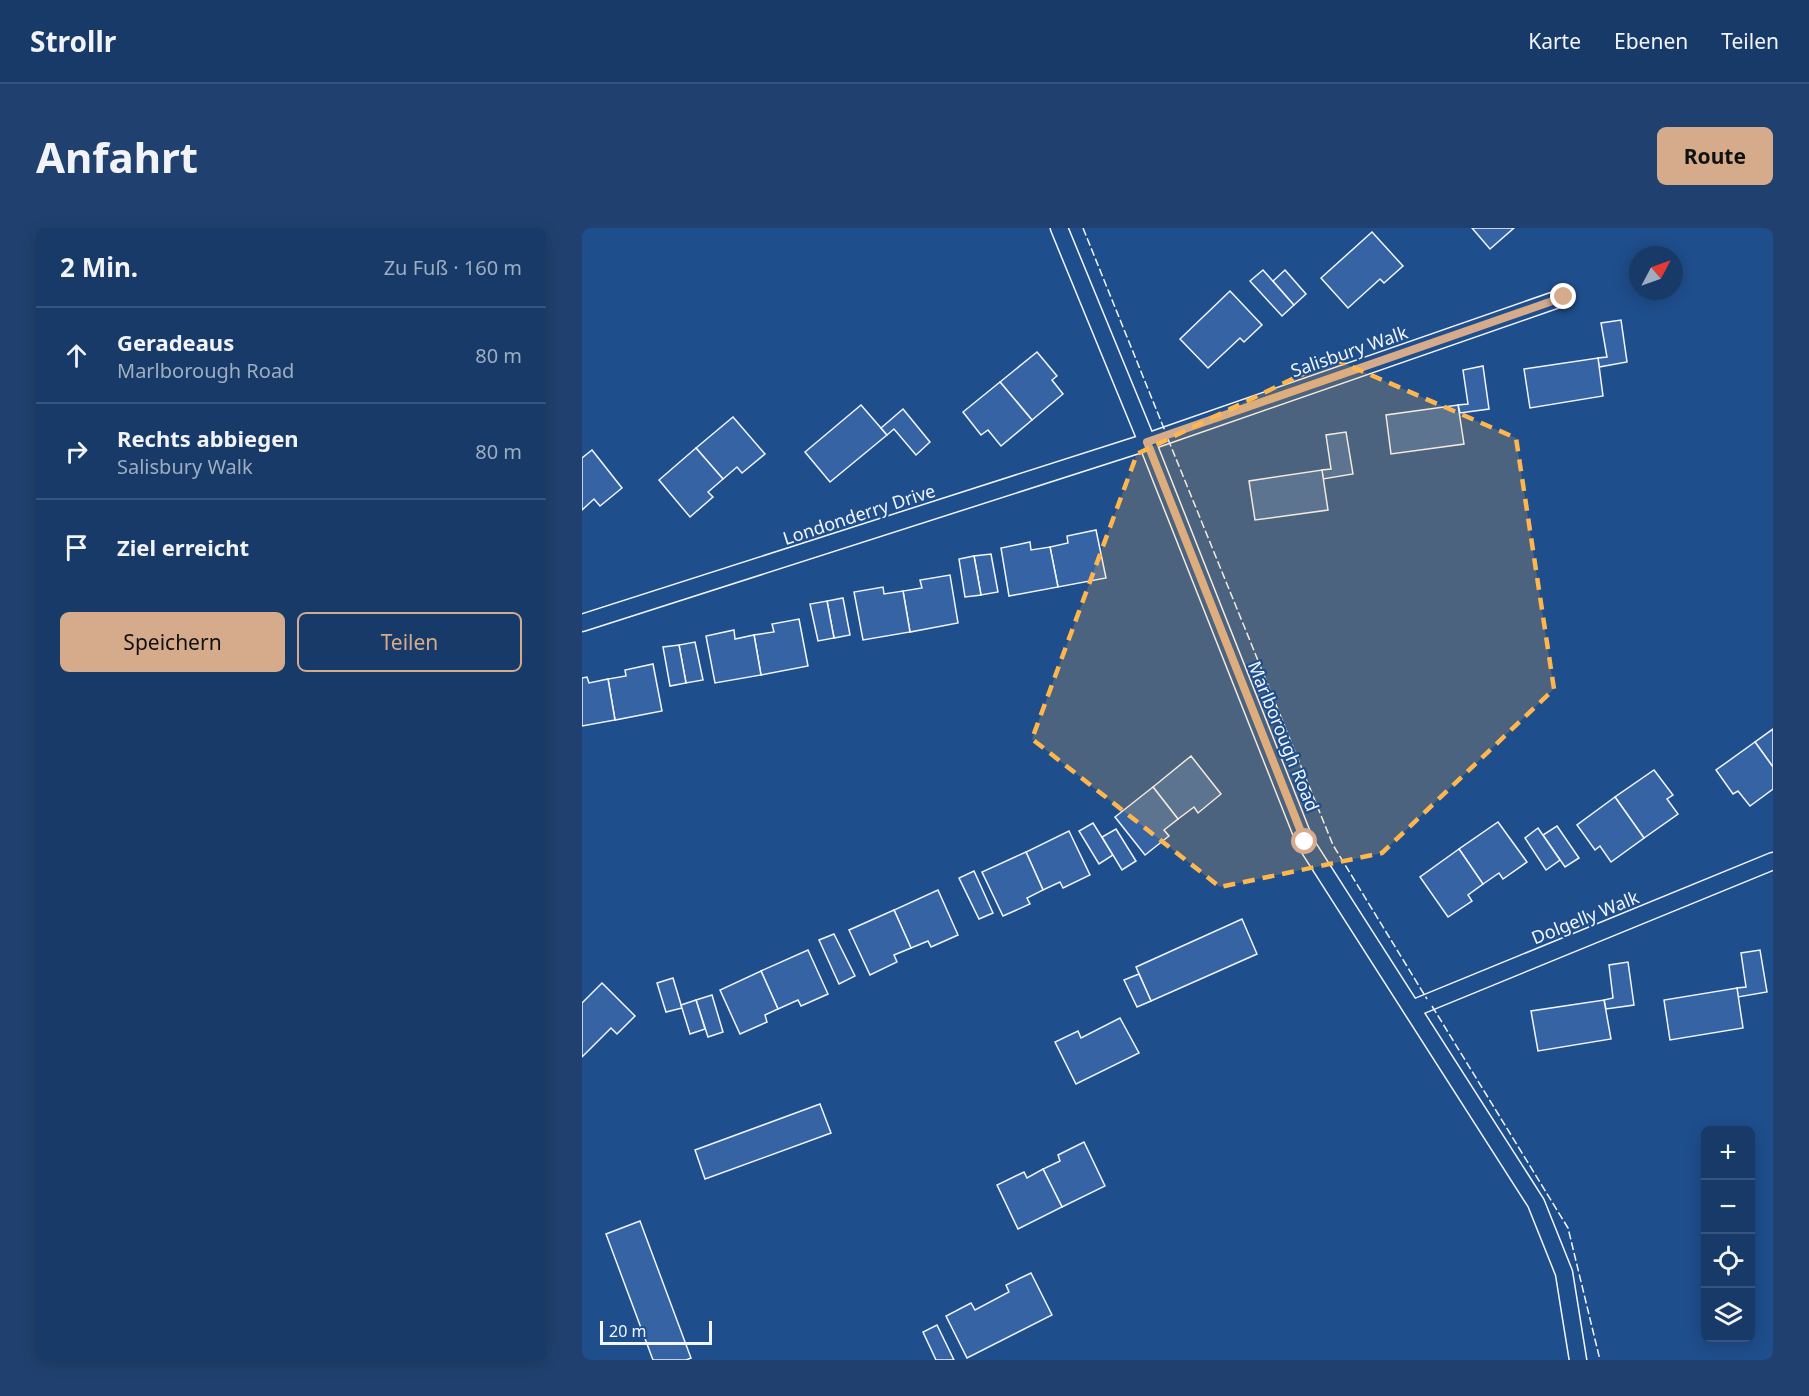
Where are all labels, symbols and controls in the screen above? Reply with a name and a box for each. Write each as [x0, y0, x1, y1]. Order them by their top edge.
text: Strollr [30, 22, 116, 60]
text: Karte [1528, 27, 1581, 55]
text: Ebenen [1614, 27, 1688, 55]
text: Teilen [1721, 27, 1779, 55]
button: Route [1657, 127, 1773, 185]
text: Anfahrt [36, 128, 198, 185]
north arrow [1629, 246, 1683, 300]
text: 2 Min. [60, 249, 138, 285]
text: Zu Fuß · 160 m [384, 254, 522, 281]
route end [1550, 283, 1576, 309]
street label: Salisbury Walk [1287, 320, 1411, 382]
text: Geradeaus [117, 327, 234, 357]
icon: ahead [60, 339, 93, 372]
text: 80 m [475, 342, 522, 369]
text: Marlborough Road [117, 357, 294, 384]
text: Rechts abbiegen [117, 423, 299, 453]
icon: right [60, 435, 93, 468]
text: 80 m [475, 438, 522, 465]
text: Salisbury Walk [117, 453, 253, 480]
street label: Londonderry Drive [780, 478, 938, 550]
icon: arrive [60, 531, 93, 564]
text: Ziel erreicht [117, 532, 249, 562]
button: Speichern [60, 612, 285, 672]
button: Teilen [297, 612, 522, 672]
street label: Marlborough Road [1243, 657, 1325, 815]
route start [1291, 828, 1317, 854]
street label: Dolgelly Walk [1528, 884, 1643, 949]
map controls [1701, 1126, 1755, 1342]
button: + [1701, 1126, 1755, 1180]
button: − [1701, 1180, 1755, 1234]
button: locate [1701, 1234, 1755, 1288]
button: layers [1701, 1288, 1755, 1342]
scale bar [600, 1318, 712, 1346]
text: 20 m [609, 1320, 646, 1342]

